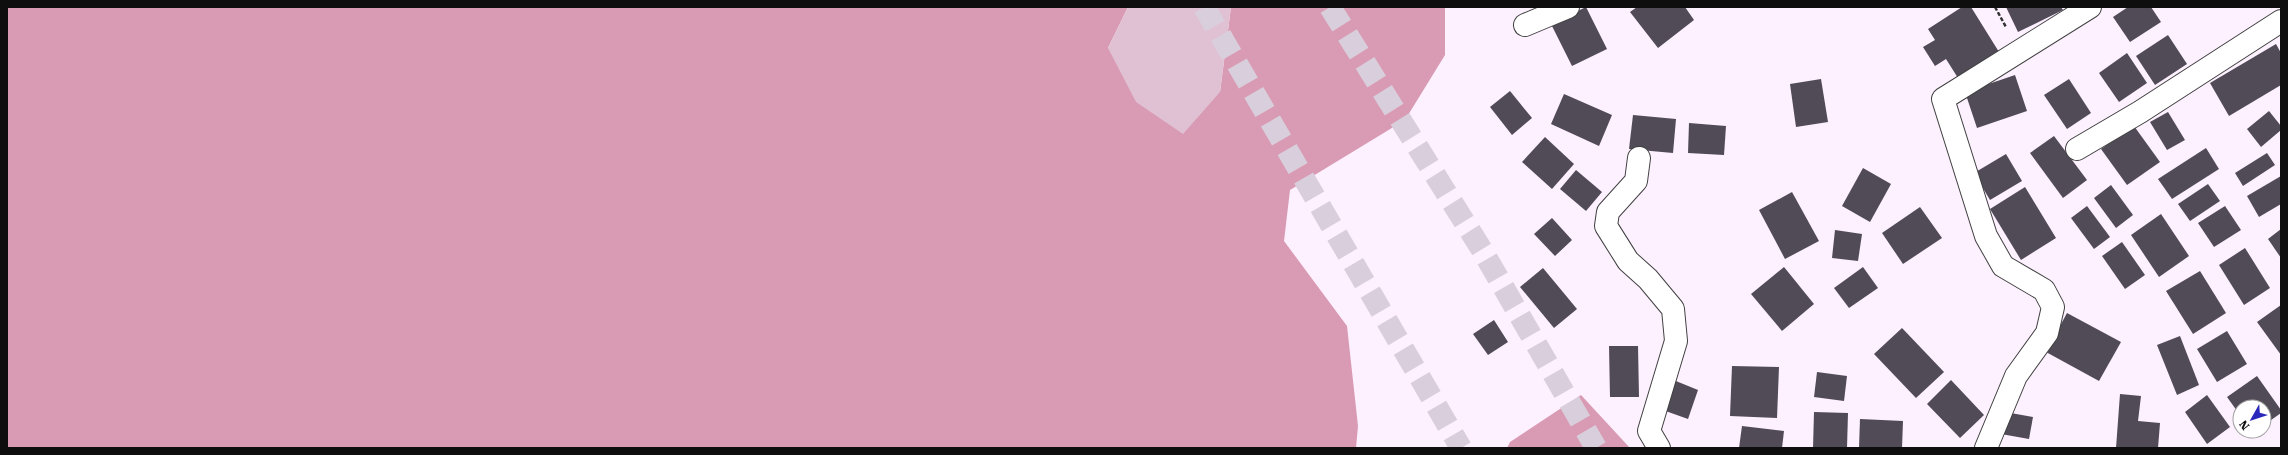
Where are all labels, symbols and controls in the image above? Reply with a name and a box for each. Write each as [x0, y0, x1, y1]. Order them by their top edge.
north arrow [2232, 399, 2272, 439]
text: N [2237, 417, 2252, 432]

